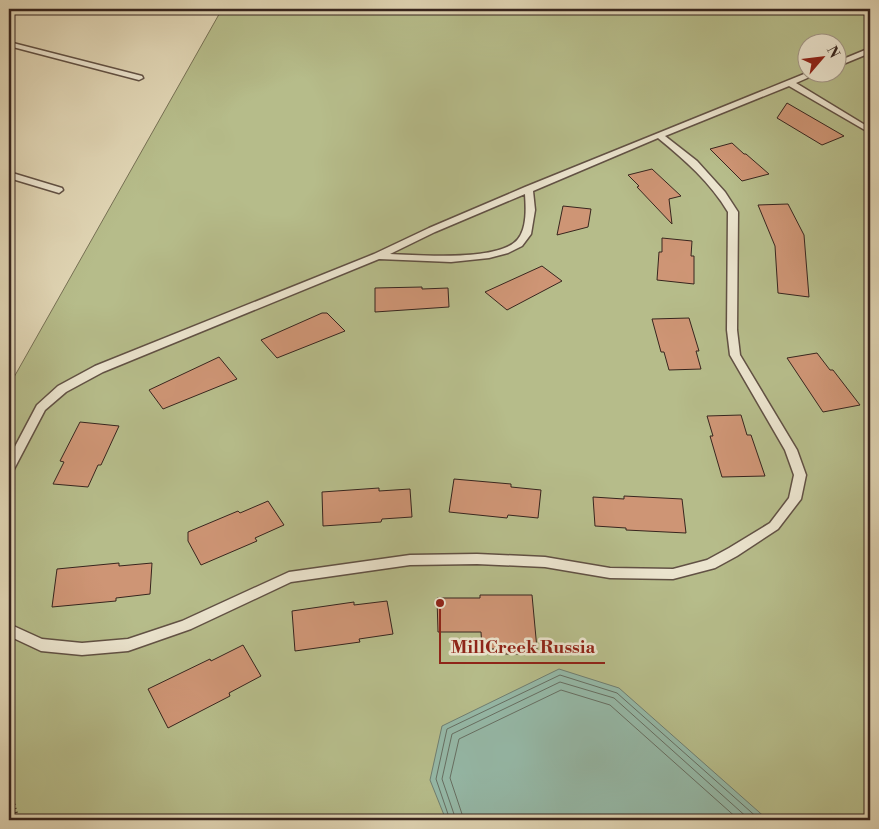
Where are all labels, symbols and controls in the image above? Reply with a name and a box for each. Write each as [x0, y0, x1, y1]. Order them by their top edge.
north arrow [796, 32, 846, 82]
text: N [822, 43, 843, 61]
callout: MillCreek Russia [440, 630, 605, 663]
text: MillCreek Russia [451, 636, 596, 659]

